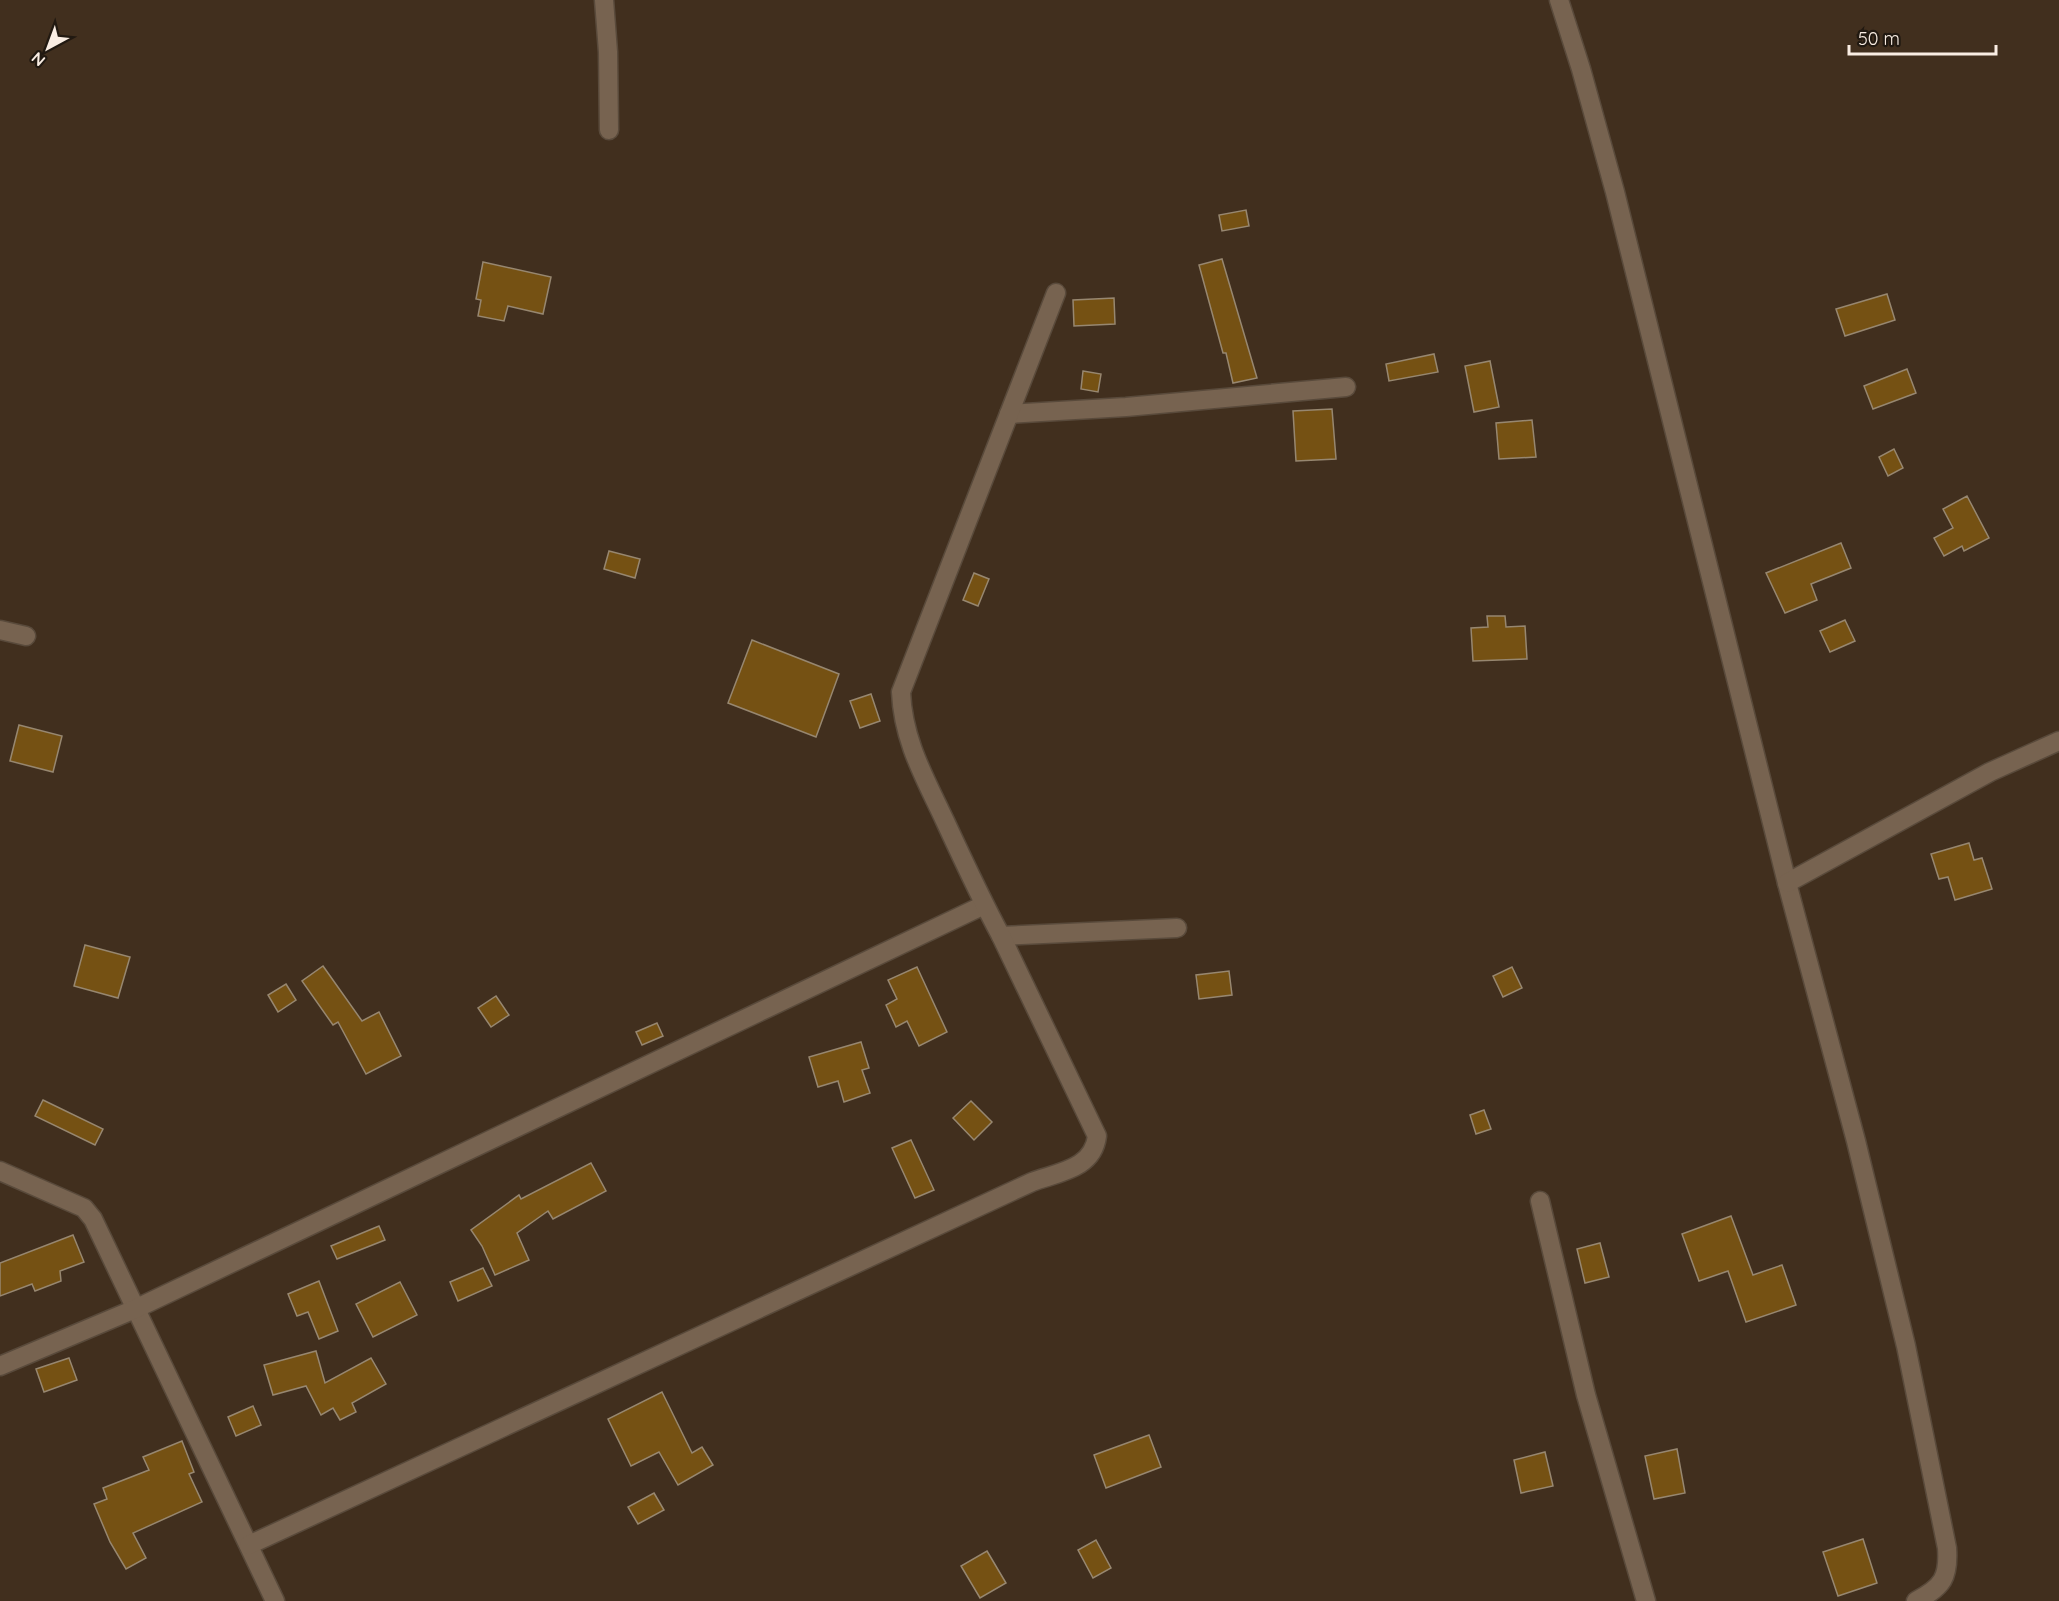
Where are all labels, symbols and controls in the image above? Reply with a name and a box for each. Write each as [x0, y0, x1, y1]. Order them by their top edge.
north arrow [18, 18, 78, 78]
scale bar [1849, 18, 1996, 56]
text: 50 m [1858, 27, 1900, 50]
text: N [27, 48, 49, 71]

